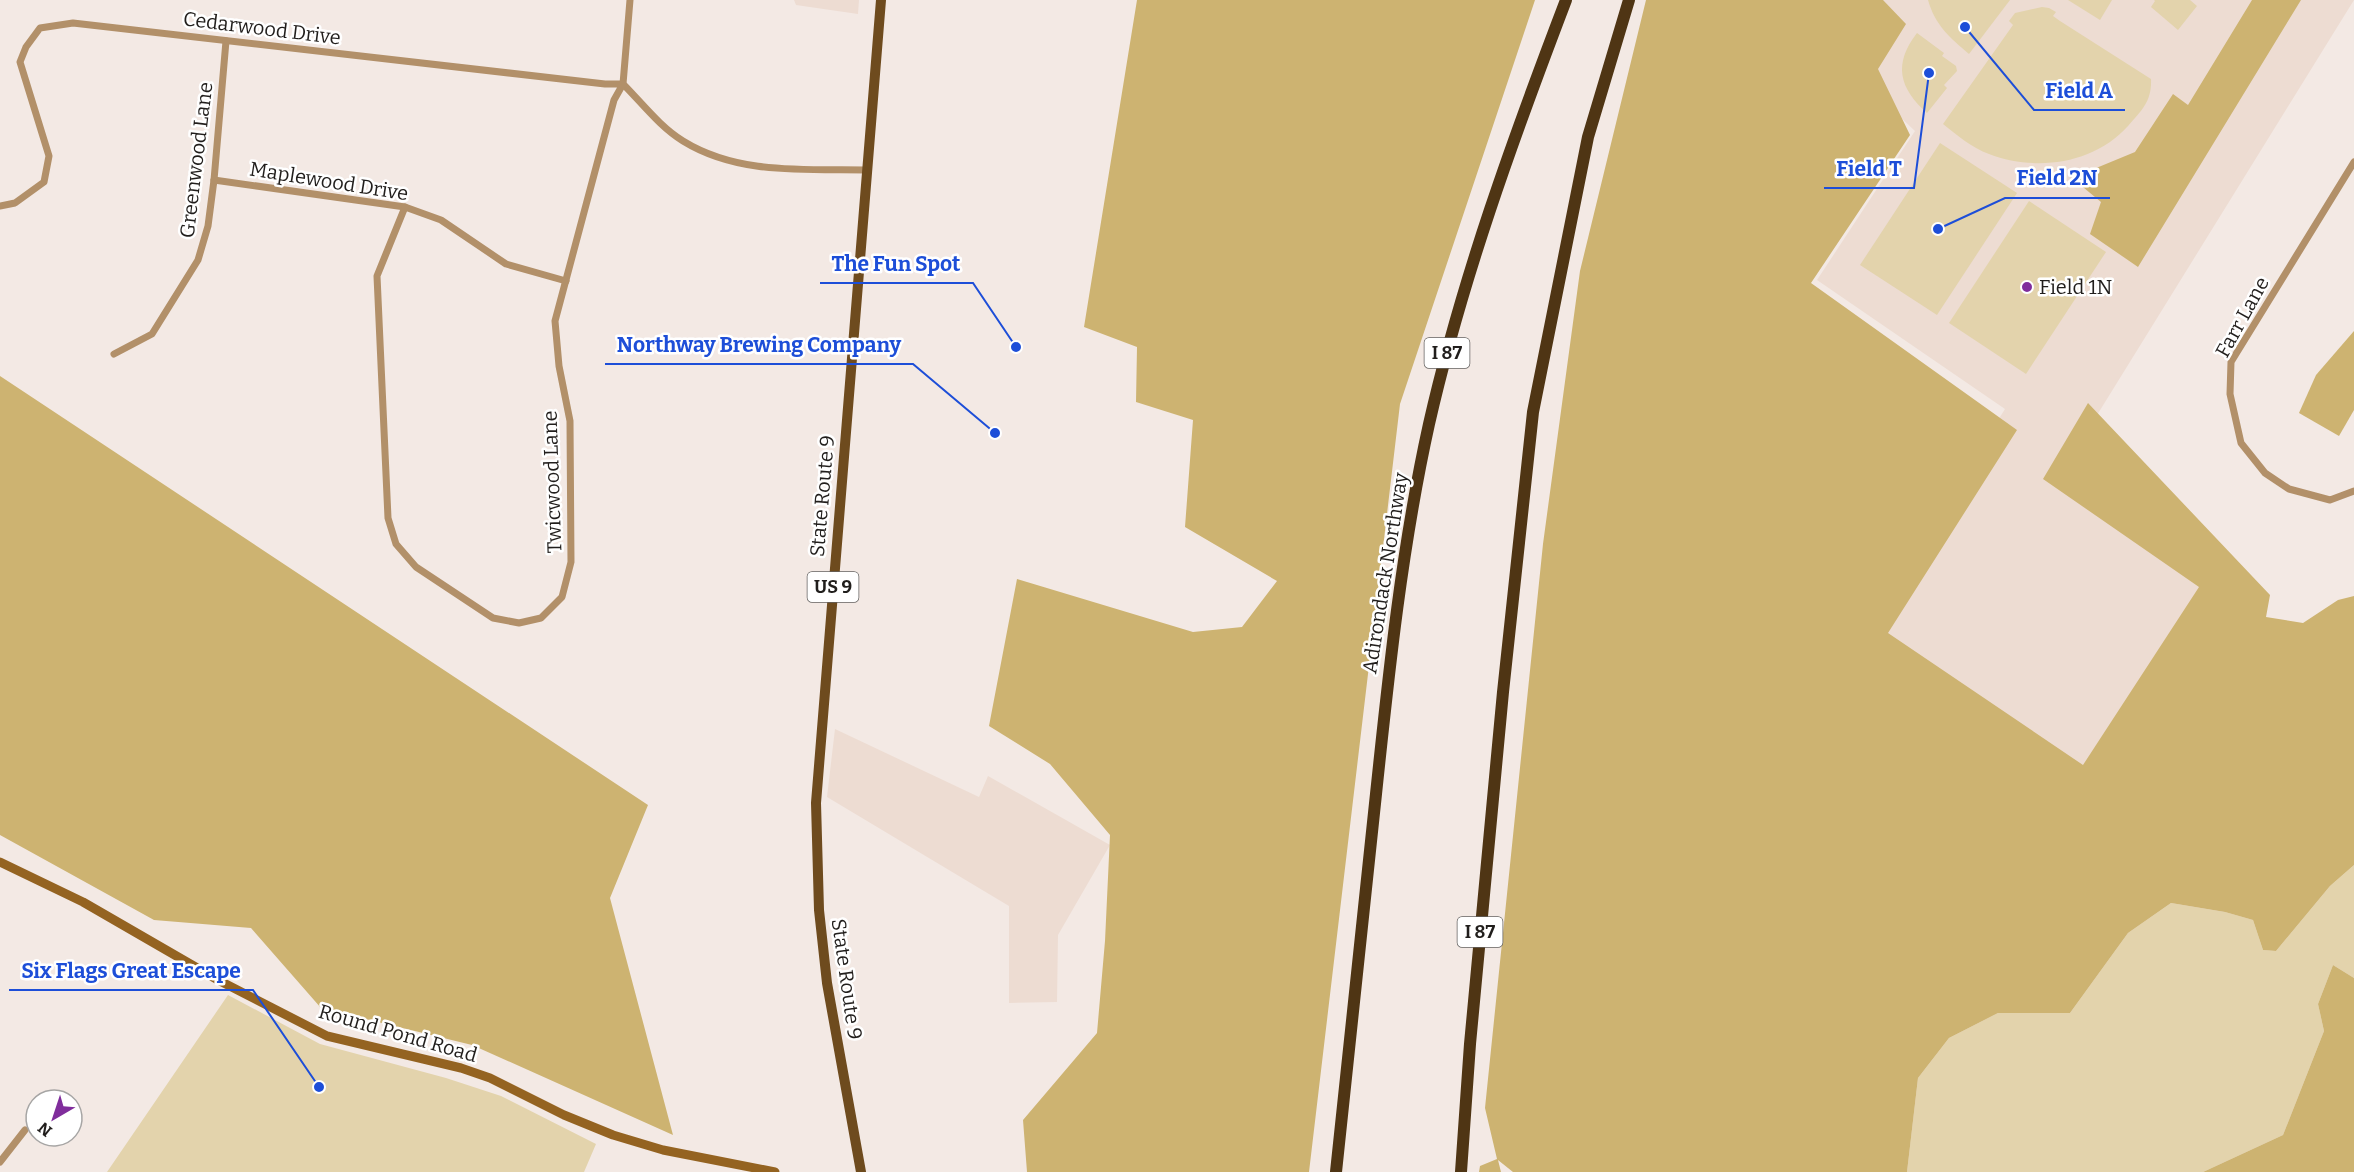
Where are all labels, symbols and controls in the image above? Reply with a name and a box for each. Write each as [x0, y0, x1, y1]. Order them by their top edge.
street label: Cedarwood Drive [182, 6, 342, 50]
callout: Field A [2034, 71, 2125, 110]
text: Field A [2045, 78, 2113, 104]
street label: Greenwood Lane [175, 81, 217, 239]
callout: Field T [1824, 149, 1914, 188]
text: Field T [1836, 156, 1902, 182]
street label: Maplewood Drive [248, 157, 410, 205]
callout: Field 2N [2005, 159, 2110, 198]
text: Field 2N [2017, 165, 2097, 191]
callout: The Fun Spot [820, 244, 973, 283]
text: The Fun Spot [832, 251, 961, 277]
street label: Farr Lane [2210, 273, 2274, 361]
place label: Field 1N [2039, 275, 2113, 299]
marker: Field 1N [2020, 280, 2034, 294]
callout: Northway Brewing Company [605, 325, 913, 364]
text: Northway Brewing Company [617, 332, 901, 358]
road number: I 87 [1424, 338, 1470, 368]
street label: Twicwood Lane [538, 410, 566, 554]
street label: State Route 9 [805, 434, 839, 558]
street label: Adirondack Northway [1357, 470, 1413, 675]
road number: US 9 [808, 572, 858, 602]
street label: State Route 9 [827, 917, 867, 1041]
road number: I 87 [1458, 917, 1502, 947]
callout: Six Flags Great Escape [9, 951, 253, 990]
text: Six Flags Great Escape [21, 958, 241, 984]
street label: Round Pond Road [316, 999, 480, 1067]
north arrow [24, 1088, 84, 1148]
text: N [34, 1118, 56, 1141]

